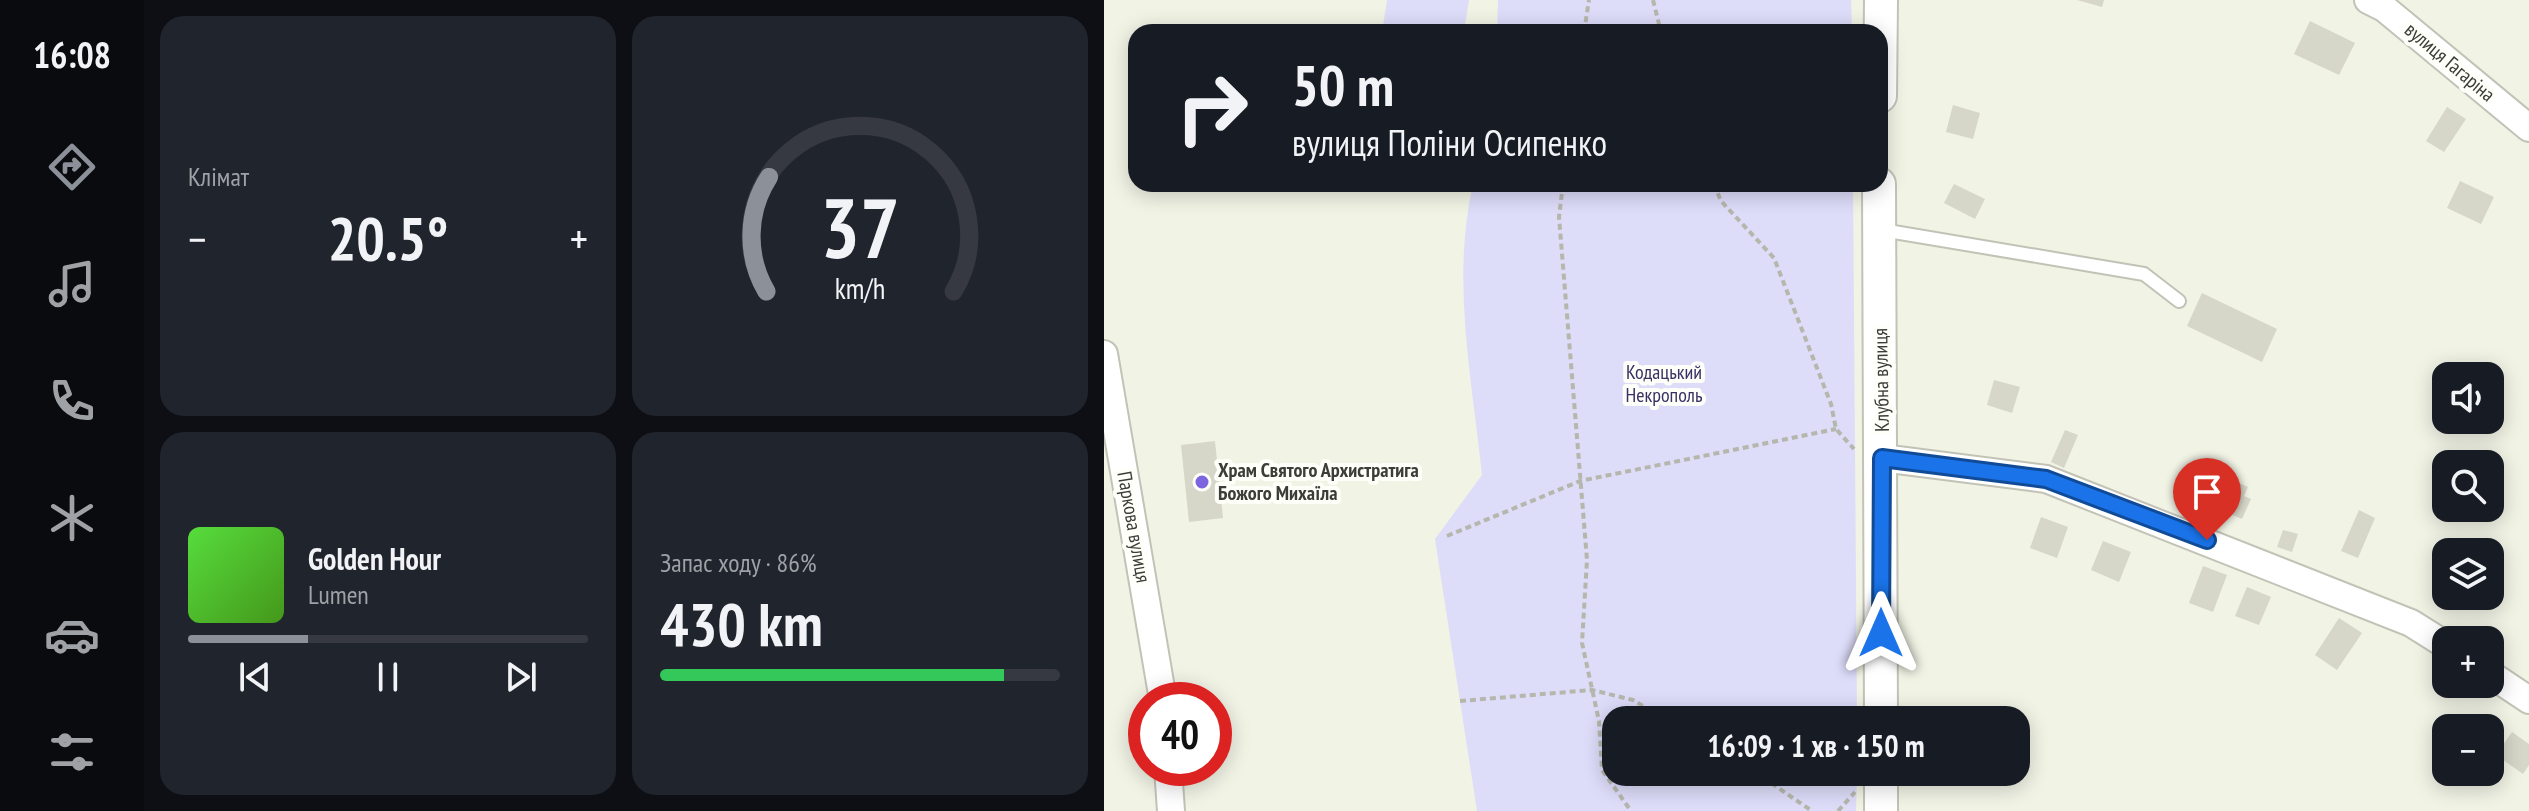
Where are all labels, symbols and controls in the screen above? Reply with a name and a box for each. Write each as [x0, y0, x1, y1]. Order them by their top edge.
street label: вулиця Гагаріна [2399, 17, 2501, 107]
text: 16:08 [33, 31, 111, 78]
text: 50 m [1292, 49, 1394, 121]
icon: right [1160, 56, 1264, 160]
text: вулиця Поліни Осипенко [1292, 119, 1607, 166]
icon: directions [44, 139, 100, 195]
text: Клімат [188, 160, 249, 193]
text: 37 [820, 172, 900, 280]
text: 20.5° [328, 199, 448, 277]
text: − [188, 210, 206, 267]
text: + [570, 210, 588, 267]
icon: music [44, 256, 100, 312]
text: km/h [835, 270, 885, 307]
street label: Клубна вулиця [1867, 328, 1895, 432]
park label: Кодацький Некрополь [1626, 359, 1703, 408]
map controls [2432, 362, 2504, 786]
button: sound [2432, 362, 2504, 434]
icon: phone [44, 373, 100, 429]
button: search [2432, 450, 2504, 522]
place label: Храм Святого Архистратига Божого Михаїла [1218, 457, 1419, 506]
pin [2173, 458, 2241, 540]
street label: Паркова вулиця [1111, 469, 1157, 585]
icon: arrive [2185, 470, 2229, 514]
marker: Храм Святого Архистратига Божого Михаїла [1193, 473, 1211, 491]
icon: climate [44, 490, 100, 546]
button: layers [2432, 538, 2504, 610]
text: Golden Hour [308, 539, 441, 578]
text: Запас ходу · 86% [660, 546, 817, 579]
text: Lumen [308, 578, 369, 611]
text: 430 km [660, 585, 823, 663]
position arrow [1839, 591, 1923, 675]
icon: car [44, 607, 100, 663]
button: + [2432, 626, 2504, 698]
icon: previous [233, 655, 277, 699]
icon: pause [366, 655, 410, 699]
icon: next [499, 655, 543, 699]
speed limit sign: 40 [1128, 682, 1232, 786]
button: − [2432, 714, 2504, 786]
icon: filters [44, 724, 100, 780]
text: 16:09 · 1 хв · 150 m [1707, 726, 1925, 765]

